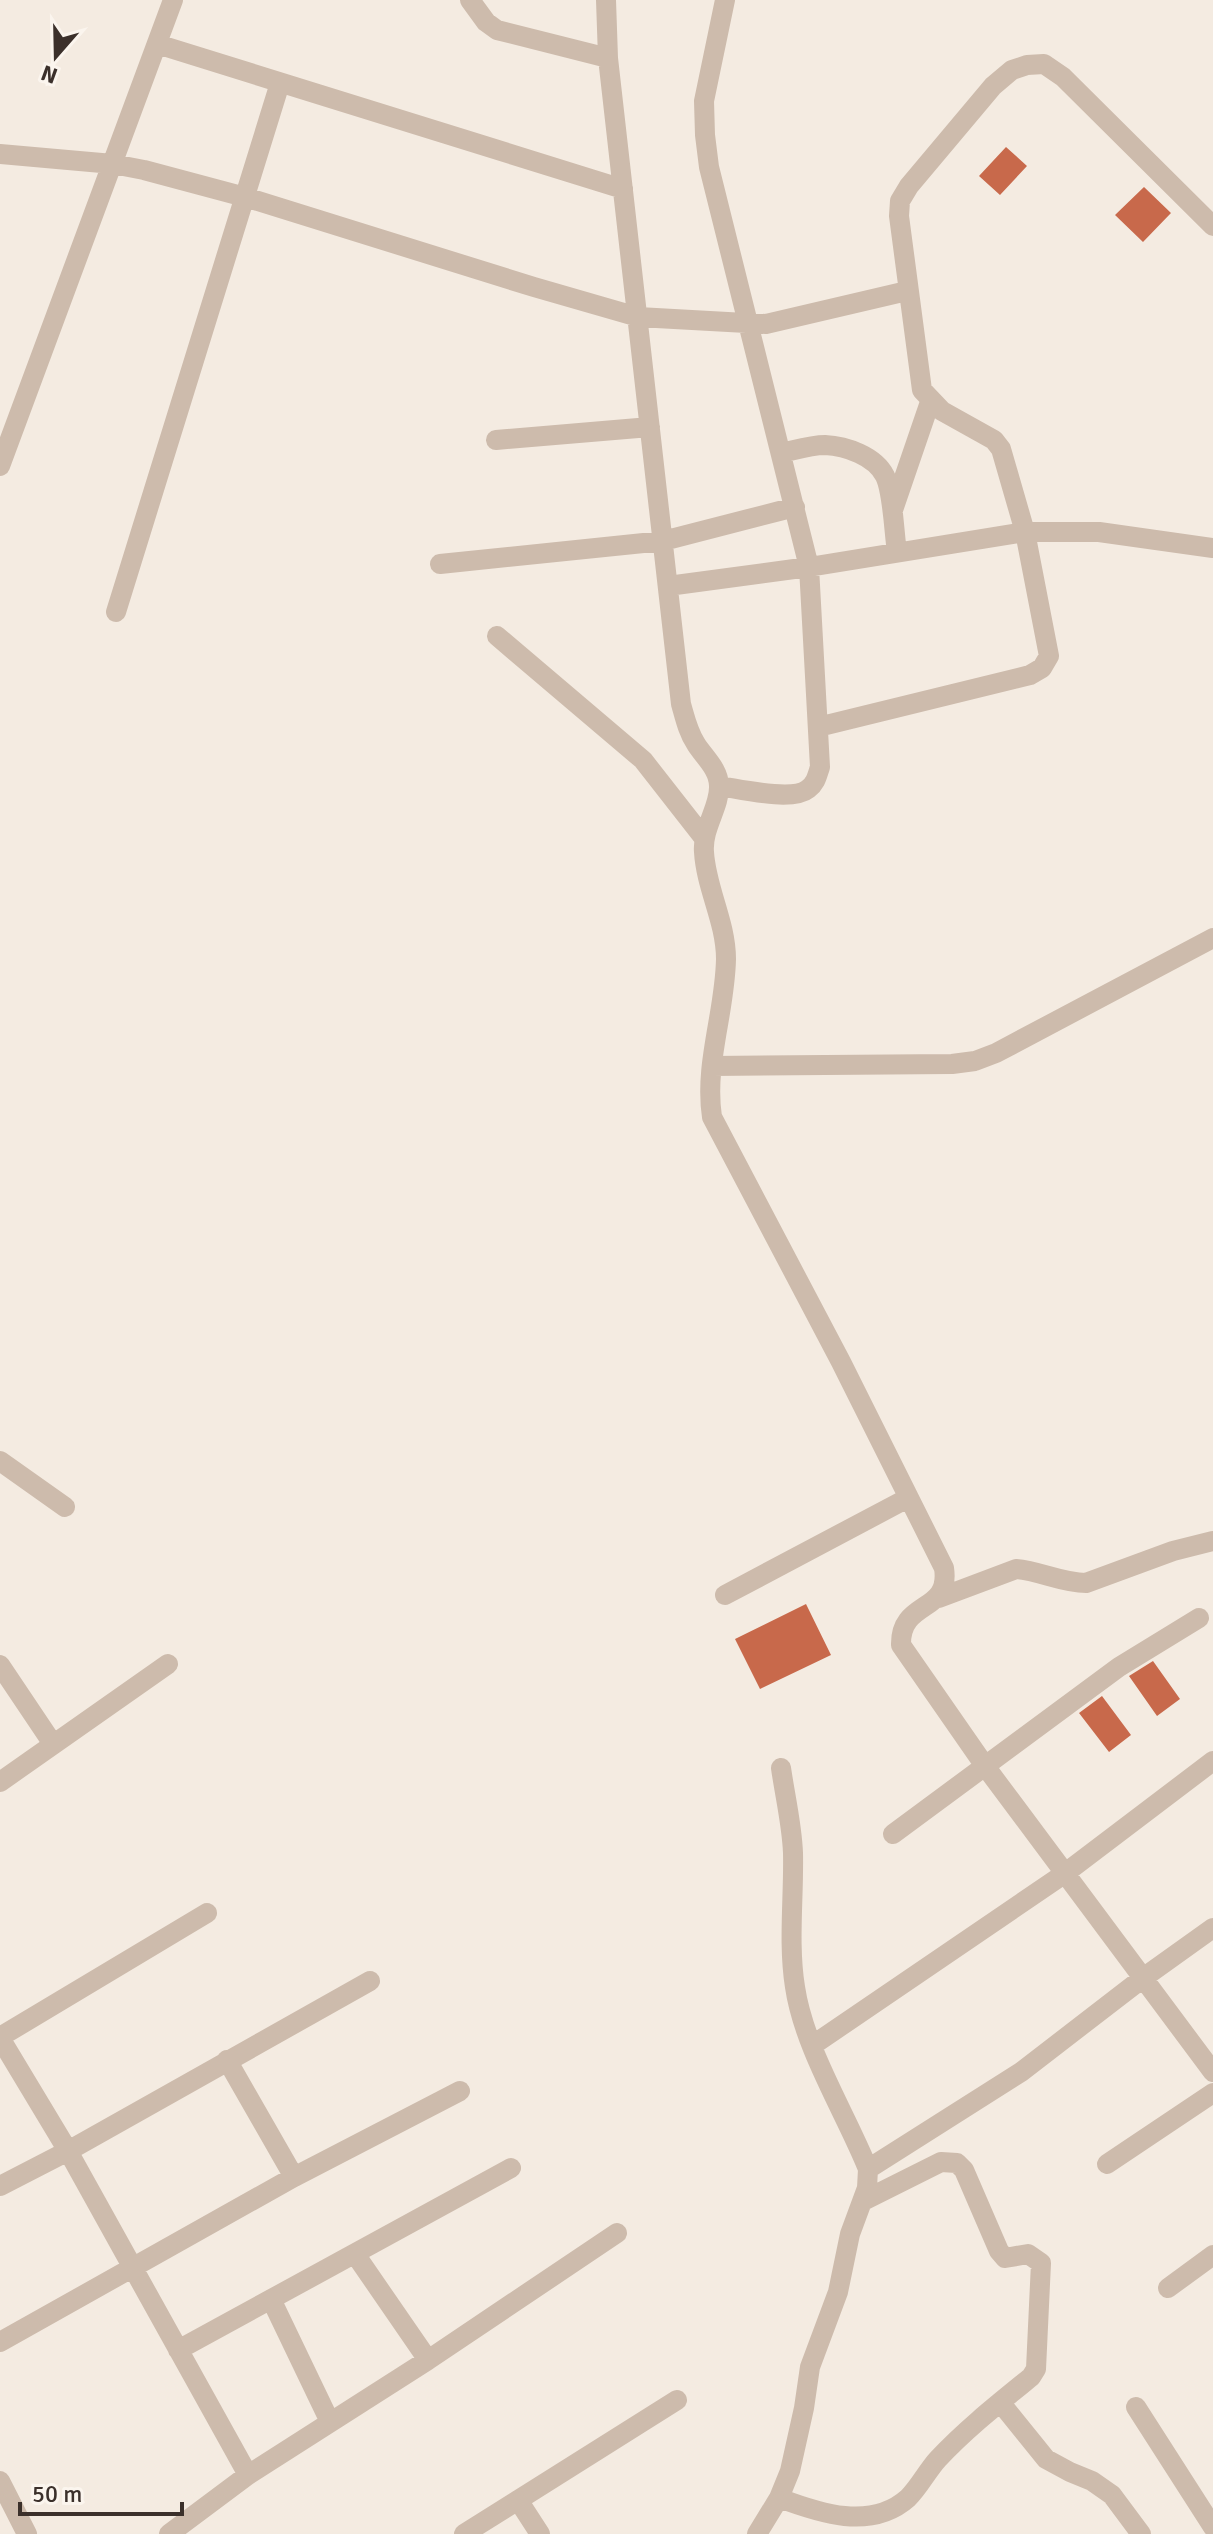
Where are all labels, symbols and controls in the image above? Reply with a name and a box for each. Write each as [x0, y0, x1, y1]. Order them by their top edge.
north arrow [16, 16, 96, 96]
text: N [38, 59, 61, 90]
scale bar [20, 2466, 182, 2516]
text: 50 m [32, 2479, 82, 2509]

